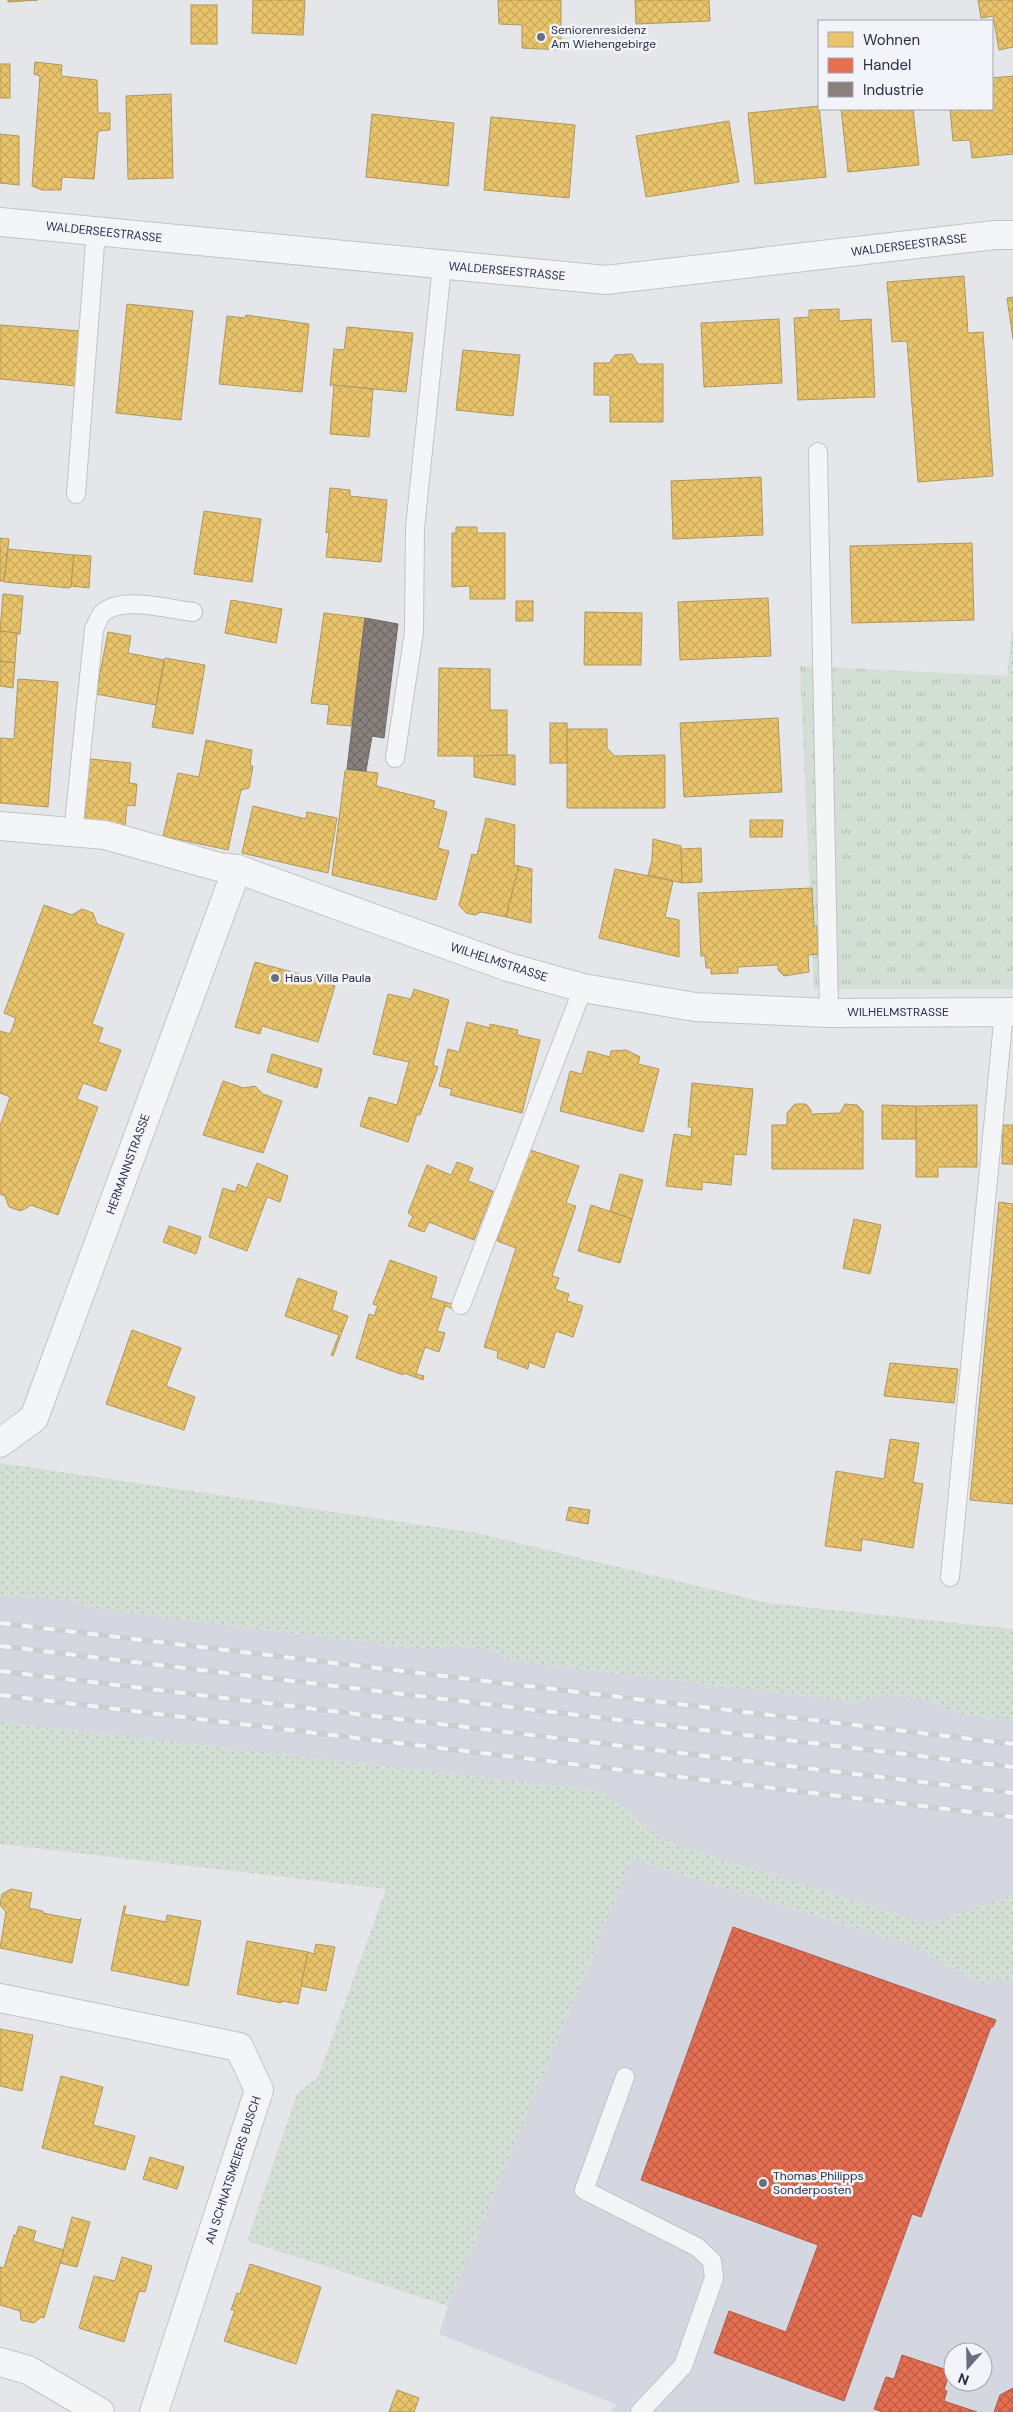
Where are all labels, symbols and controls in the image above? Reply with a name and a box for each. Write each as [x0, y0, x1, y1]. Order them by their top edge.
legend [818, 20, 993, 110]
place label: Seniorenresidenz Am Wiehengebirge [551, 22, 656, 52]
text: Wohnen [863, 30, 920, 50]
marker: Seniorenresidenz Am Wiehengebirge [535, 31, 547, 43]
text: Handel [863, 55, 911, 75]
text: Industrie [863, 80, 924, 100]
street label: WALDERSEESTRASSE [45, 218, 163, 246]
street label: WALDERSEESTRASSE [850, 230, 968, 260]
street label: WALDERSEESTRASSE [448, 258, 566, 284]
street label: WILHELMSTRASSE [448, 939, 550, 985]
place label: Haus Villa Paula [285, 970, 371, 986]
marker: Haus Villa Paula [269, 972, 281, 984]
street label: WILHELMSTRASSE [847, 1004, 949, 1020]
street label: HERMANNSTRASSE [102, 1111, 154, 1217]
street label: AN SCHNATSMEIERS BUSCH [202, 2094, 264, 2246]
place label: Thomas Philipps Sonderposten [773, 2168, 864, 2198]
marker: Thomas Philipps Sonderposten [757, 2177, 769, 2189]
north arrow [943, 2342, 993, 2392]
text: N [956, 2369, 971, 2389]

